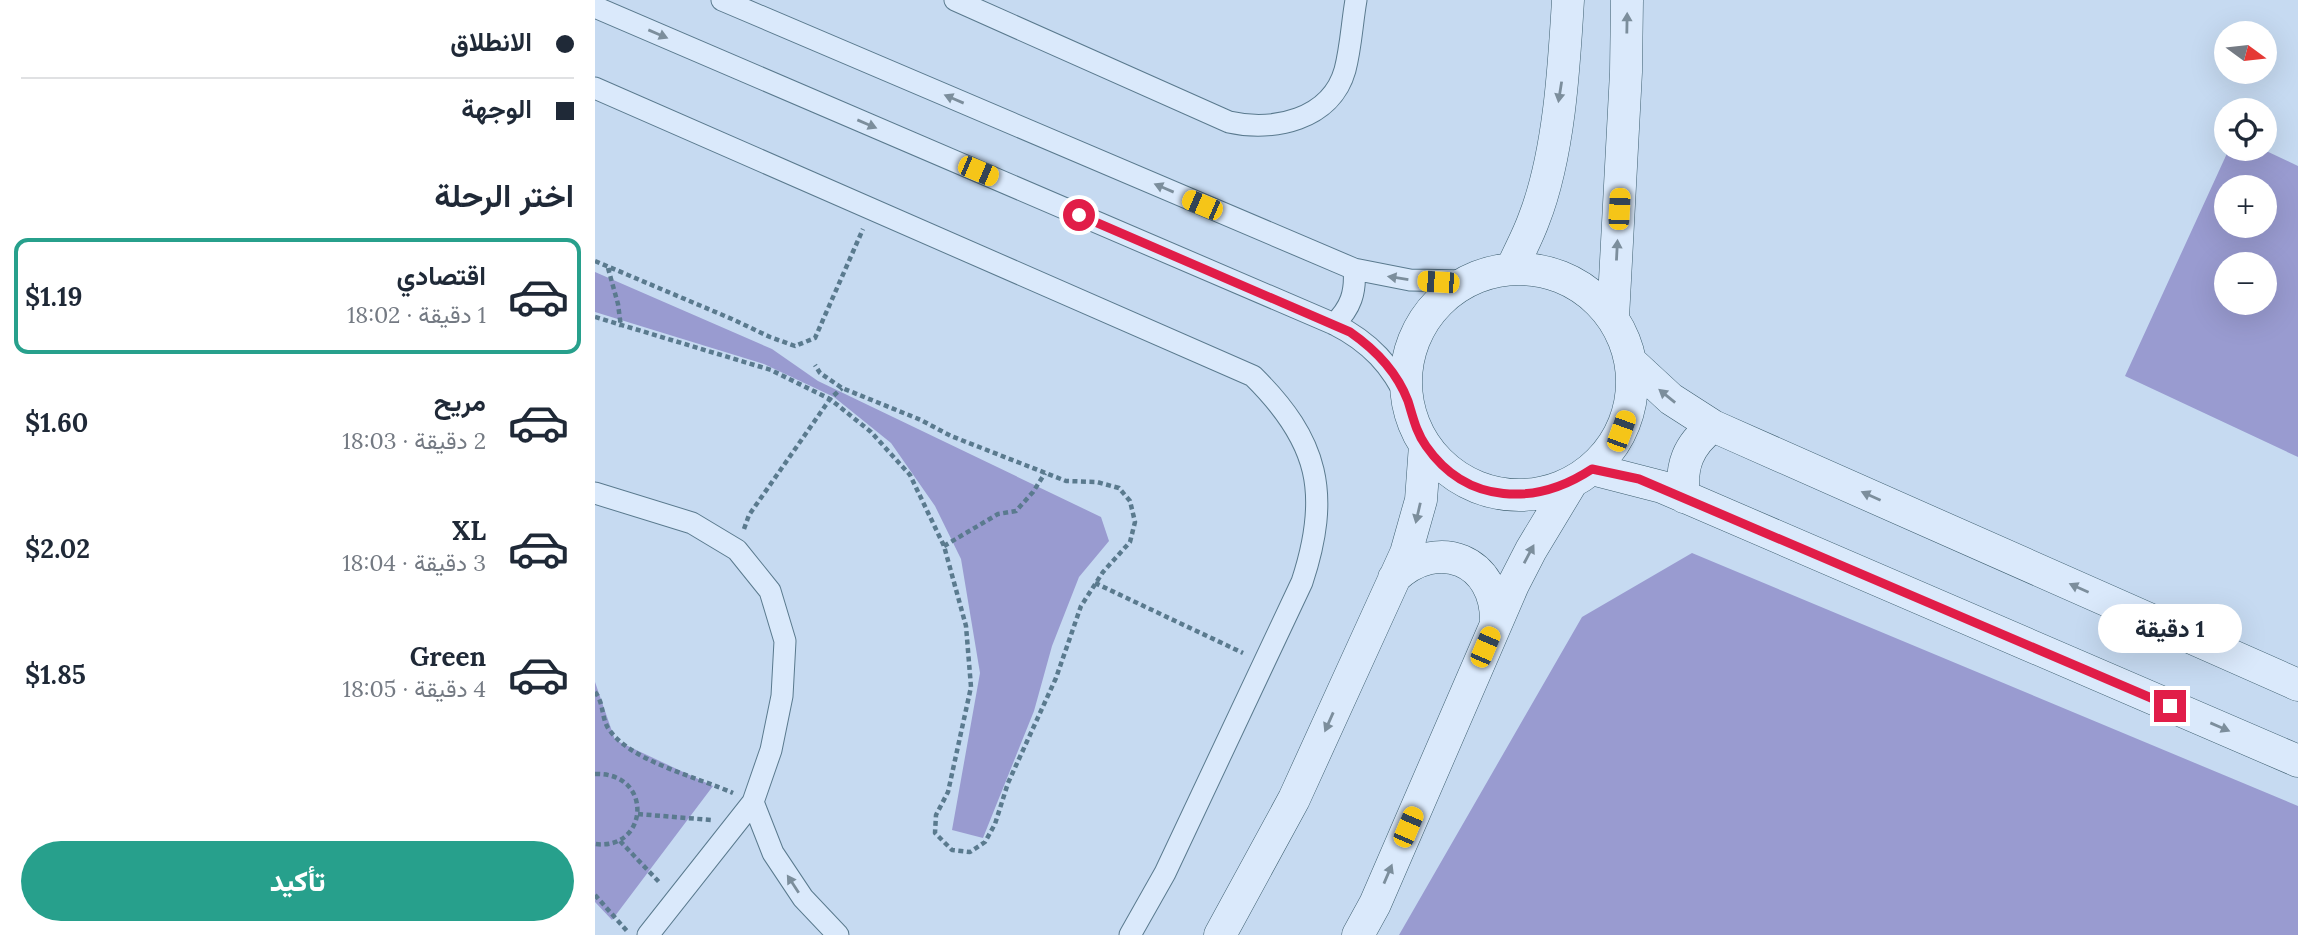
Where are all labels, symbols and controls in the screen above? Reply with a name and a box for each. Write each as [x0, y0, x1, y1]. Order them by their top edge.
one-way arrow [1621, 11, 1633, 33]
north arrow [2214, 21, 2277, 84]
map controls [2214, 21, 2277, 315]
text: الانطلاق [450, 25, 532, 58]
one-way arrow [647, 29, 668, 40]
one-way arrow [1554, 81, 1565, 103]
text: الوجهة [461, 92, 532, 125]
one-way arrow [944, 93, 964, 105]
button: locate [2214, 98, 2277, 161]
one-way arrow [857, 118, 877, 130]
car [955, 153, 1002, 189]
text: اختر الرحلة [434, 175, 574, 216]
button: + [2214, 175, 2277, 238]
one-way arrow [1153, 182, 1174, 193]
car [1179, 187, 1226, 223]
car [1608, 187, 1631, 231]
route start [1063, 199, 1095, 231]
one-way arrow [1611, 239, 1622, 261]
button: − [2214, 252, 2277, 315]
text: اقتصادي [397, 259, 486, 292]
icon: car [507, 265, 570, 328]
car [1417, 270, 1460, 294]
one-way arrow [1387, 272, 1409, 283]
text: $1.19 [25, 280, 82, 313]
text: 1 دقيقة · 18:02 [347, 300, 486, 329]
text: مريح [434, 385, 486, 418]
one-way arrow [1659, 388, 1677, 403]
icon: car [507, 391, 570, 454]
text: $1.60 [25, 406, 88, 439]
car [1604, 408, 1639, 454]
text: 2 دقيقة · 18:03 [342, 426, 486, 455]
one-way arrow [1860, 490, 1881, 501]
one-way arrow [1412, 502, 1423, 524]
text: XL [452, 514, 486, 547]
icon: car [507, 517, 570, 580]
text: $2.02 [25, 532, 90, 565]
one-way arrow [1523, 544, 1535, 564]
text: 3 دقيقة · 18:04 [342, 548, 486, 577]
one-way arrow [2069, 582, 2089, 594]
callout: 1 دقيقة [2098, 604, 2242, 654]
text: 1 دقيقة [2135, 614, 2205, 643]
car [1468, 624, 1503, 670]
text: Green [410, 640, 486, 673]
icon: car [507, 643, 570, 706]
text: $1.85 [25, 658, 86, 691]
text: 4 دقيقة · 18:05 [343, 674, 486, 703]
route end [2154, 690, 2186, 722]
one-way arrow [1323, 712, 1335, 732]
one-way arrow [2210, 722, 2231, 733]
car [1391, 804, 1426, 850]
button: تأكيد [21, 841, 574, 921]
one-way arrow [1382, 864, 1394, 884]
one-way arrow [787, 874, 800, 893]

